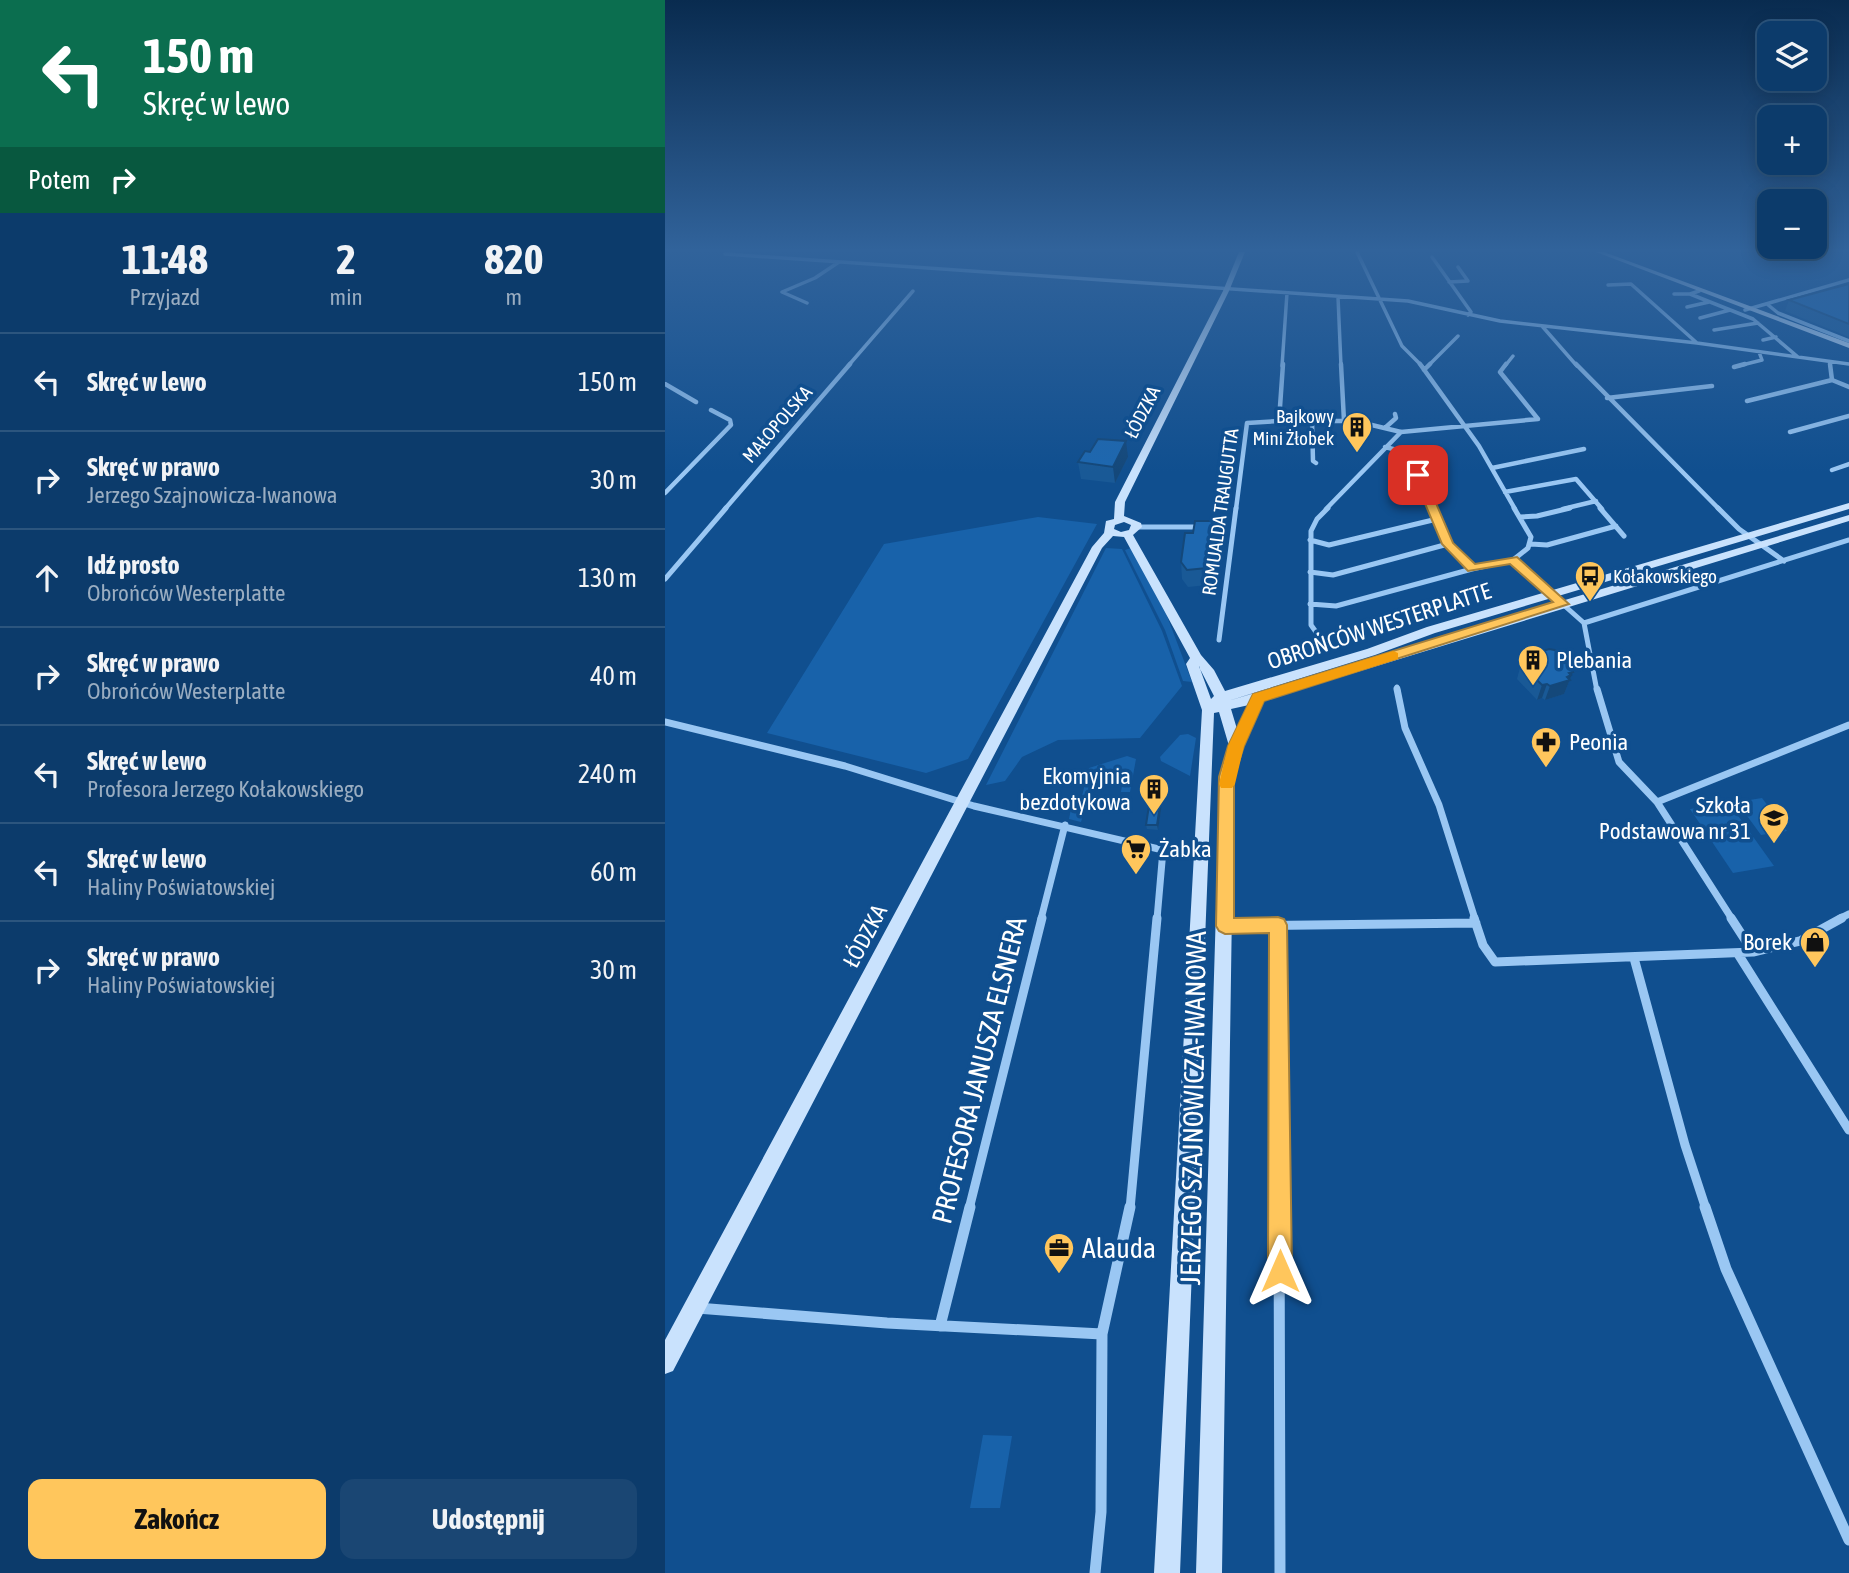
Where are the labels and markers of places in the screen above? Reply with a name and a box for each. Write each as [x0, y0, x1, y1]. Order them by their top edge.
place label: Bajkowy Mini Żłobek [1252, 405, 1335, 449]
building icon: Bajkowy Mini Żłobek [1340, 410, 1374, 454]
pin [1388, 445, 1448, 505]
bus stop icon: Kołakowskiego [1573, 559, 1607, 603]
place label: Kołakowskiego [1613, 565, 1717, 587]
building icon: Plebania [1516, 643, 1550, 687]
place label: Plebania [1556, 647, 1632, 673]
pharmacy icon: Peonia [1529, 725, 1563, 769]
place label: Peonia [1569, 729, 1628, 755]
place label: Ekomyjnia bezdotykowa [1019, 763, 1131, 815]
building icon: Ekomyjnia bezdotykowa [1137, 772, 1171, 816]
place label: Szkoła Podstawowa nr 31 [1599, 792, 1751, 844]
school or university icon: Szkoła Podstawowa nr 31 [1757, 801, 1791, 845]
supermarket icon: Żabka [1119, 832, 1153, 876]
place label: Żabka [1159, 836, 1212, 862]
shop icon: Borek [1798, 925, 1832, 969]
place label: Borek [1743, 929, 1792, 955]
office icon: Alauda [1042, 1231, 1076, 1275]
place label: Alauda [1082, 1232, 1156, 1264]

